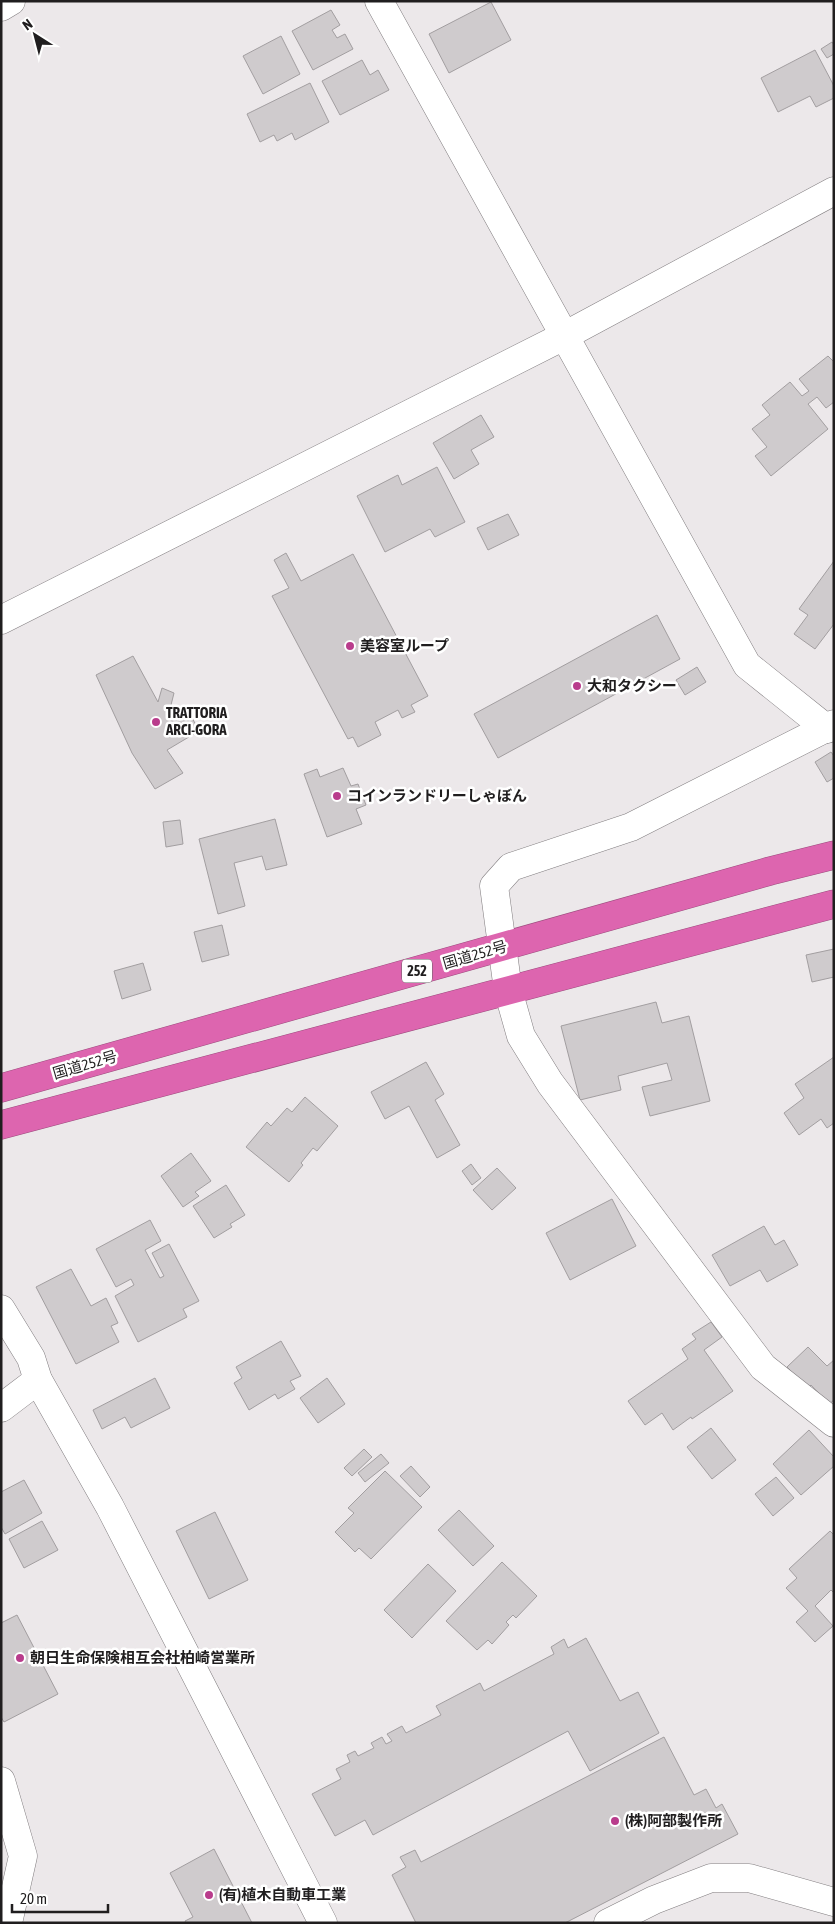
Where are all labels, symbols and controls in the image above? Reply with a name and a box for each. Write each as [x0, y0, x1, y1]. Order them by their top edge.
north arrow [10, 10, 60, 60]
text: N [19, 16, 35, 33]
place label: 美容室ループ [360, 637, 449, 654]
marker: 美容室ループ [344, 640, 356, 652]
place label: 大和タクシー [587, 677, 677, 694]
marker: 大和タクシー [571, 680, 583, 692]
place label: TRATTORIA ARCI-GORA [165, 704, 228, 738]
marker: TRATTORIA ARCI-GORA [150, 716, 162, 728]
place label: コインランドリーしゃぼん [347, 787, 527, 804]
marker: コインランドリーしゃぼん [331, 790, 343, 802]
street label: 国道252号 [441, 937, 509, 972]
road number: 252 [402, 959, 432, 982]
street label: 国道252号 [51, 1047, 119, 1082]
place label: 朝日生命保険相互会社柏崎営業所 [30, 1649, 255, 1666]
marker: 朝日生命保険相互会社柏崎営業所 [14, 1652, 26, 1664]
place label: (株)阿部製作所 [625, 1812, 722, 1829]
marker: (株)阿部製作所 [609, 1815, 621, 1827]
scale bar [12, 1882, 109, 1914]
place label: (有)植木自動車工業 [219, 1886, 346, 1903]
marker: (有)植木自動車工業 [203, 1889, 215, 1901]
text: 20 m [20, 1890, 47, 1907]

